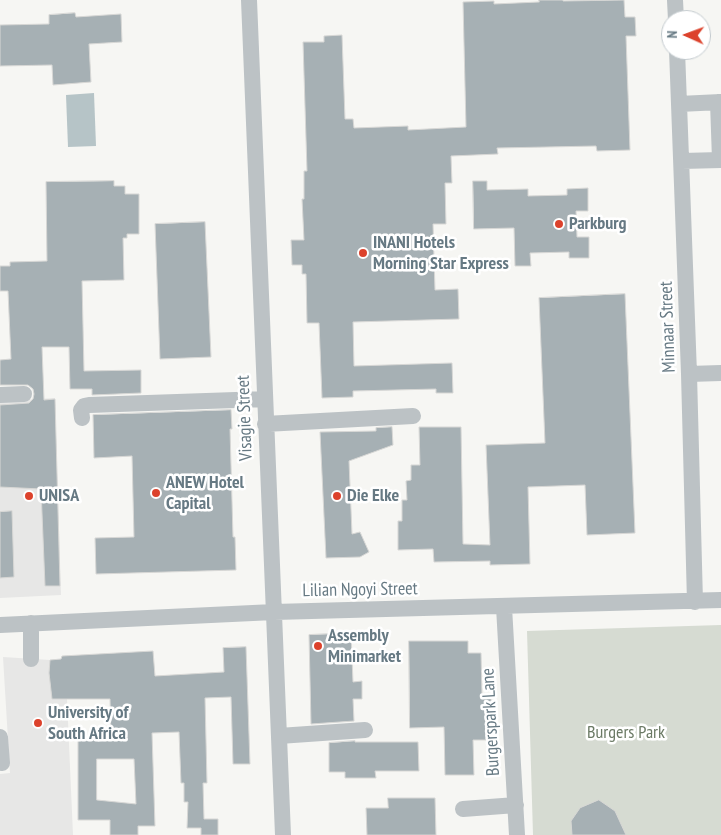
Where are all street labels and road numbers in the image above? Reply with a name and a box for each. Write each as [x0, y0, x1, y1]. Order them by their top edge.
street label: Minnaar Street [656, 281, 680, 373]
street label: Visagie Street [233, 375, 257, 461]
street label: Lilian Ngoyi Street [302, 578, 418, 602]
street label: Burgerspark Lane [477, 668, 505, 776]

